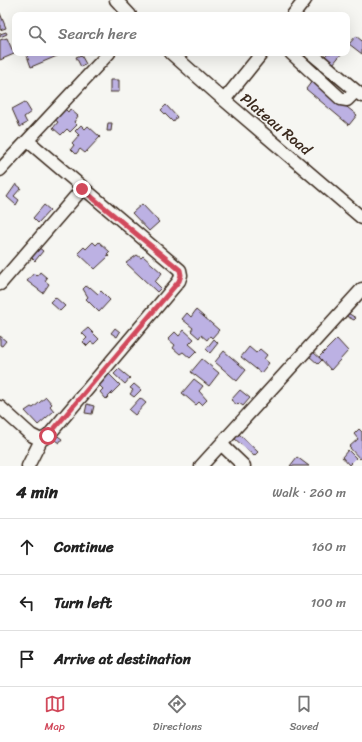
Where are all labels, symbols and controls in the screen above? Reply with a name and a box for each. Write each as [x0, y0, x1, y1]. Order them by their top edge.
search box [12, 12, 350, 56]
text: Search here [58, 21, 137, 47]
icon: search [26, 23, 48, 45]
street label: Plateau Road [234, 86, 318, 163]
route end [73, 180, 91, 198]
route start [39, 427, 57, 445]
text: 4 min [16, 477, 58, 507]
text: Walk · 260 m [272, 481, 346, 504]
text: Continue [54, 534, 114, 560]
text: 160 m [311, 535, 346, 558]
icon: ahead [16, 536, 38, 558]
text: Turn left [54, 590, 112, 616]
text: 100 m [311, 591, 346, 614]
icon: left [16, 592, 38, 614]
text: Arrive at destination [54, 646, 191, 672]
icon: arrive [16, 648, 38, 670]
tab: Map [44, 693, 66, 736]
tab: Directions [153, 693, 202, 736]
tab: Saved [289, 693, 318, 736]

